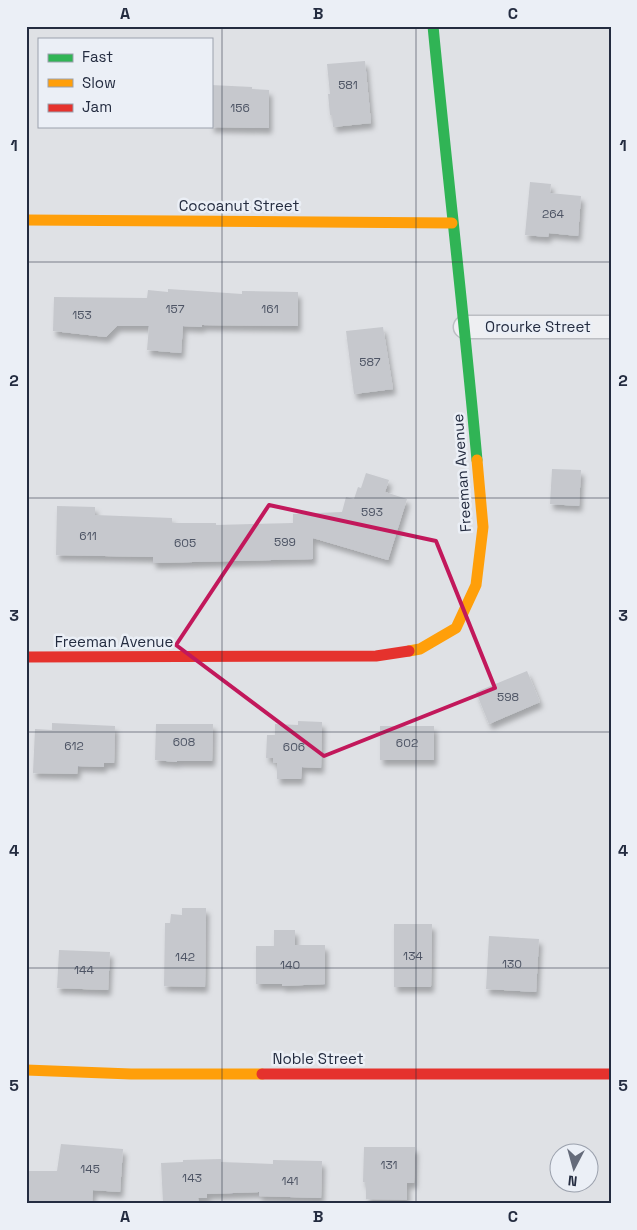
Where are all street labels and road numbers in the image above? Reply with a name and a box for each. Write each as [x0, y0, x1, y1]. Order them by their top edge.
street label: Cocoanut Street [179, 196, 299, 215]
street label: Orourke Street [485, 317, 591, 336]
street label: Freeman Avenue [448, 413, 475, 533]
street label: Freeman Avenue [55, 632, 173, 651]
street label: Noble Street [272, 1049, 364, 1068]

